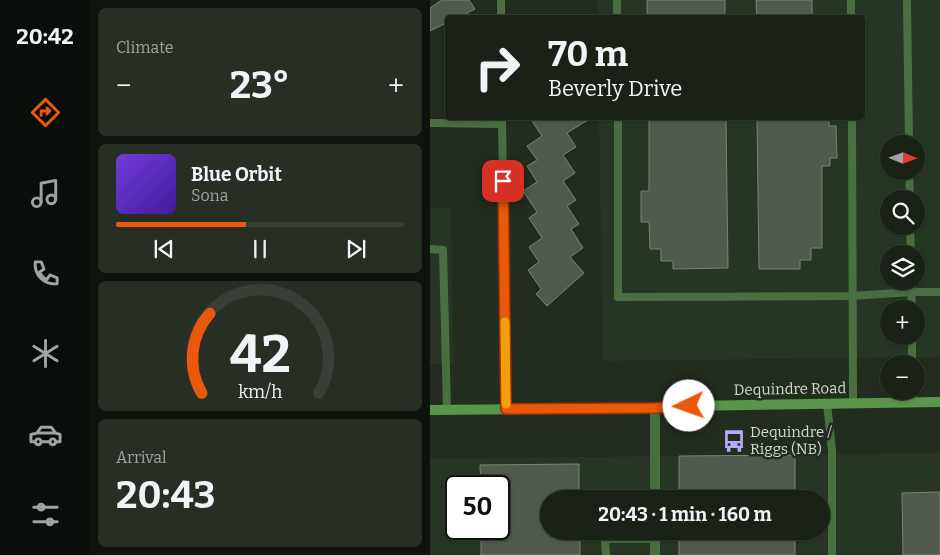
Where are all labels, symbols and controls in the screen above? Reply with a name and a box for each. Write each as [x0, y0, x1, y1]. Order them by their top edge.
text: 20:42 [16, 23, 74, 50]
text: 70 m [548, 33, 628, 75]
icon: right [465, 35, 530, 100]
text: Climate [116, 38, 174, 57]
text: 23° [230, 62, 290, 108]
text: − [116, 69, 131, 102]
text: + [388, 69, 404, 102]
text: Beverly Drive [548, 75, 682, 102]
icon: directions [28, 95, 63, 130]
north arrow [880, 135, 925, 180]
map controls [880, 135, 925, 400]
pin [482, 160, 524, 202]
text: Blue Orbit [191, 163, 282, 186]
icon: arrive [489, 167, 517, 195]
icon: music [28, 176, 63, 211]
text: Sona [191, 186, 228, 205]
button: search [880, 190, 925, 235]
icon: previous [150, 235, 178, 263]
icon: pause [246, 235, 274, 263]
icon: next [342, 235, 370, 263]
button: layers [880, 245, 925, 290]
icon: phone [28, 256, 63, 291]
button: + [880, 300, 925, 345]
text: 42 [230, 323, 290, 386]
icon: climate [28, 336, 63, 371]
button: − [880, 355, 925, 400]
position arrow [662, 379, 714, 431]
street label: Dequindre Road [734, 379, 846, 399]
text: km/h [238, 381, 282, 403]
icon: car [28, 417, 63, 452]
place label: Dequindre / Riggs (NB) [750, 423, 832, 458]
bus stop icon: Dequindre / Riggs (NB) [721, 428, 747, 454]
text: Arrival [116, 448, 167, 467]
text: 20:43 [116, 472, 215, 518]
speed limit sign: 50 [445, 475, 510, 540]
icon: filters [28, 497, 63, 532]
text: 20:43 · 1 min · 160 m [598, 503, 772, 526]

